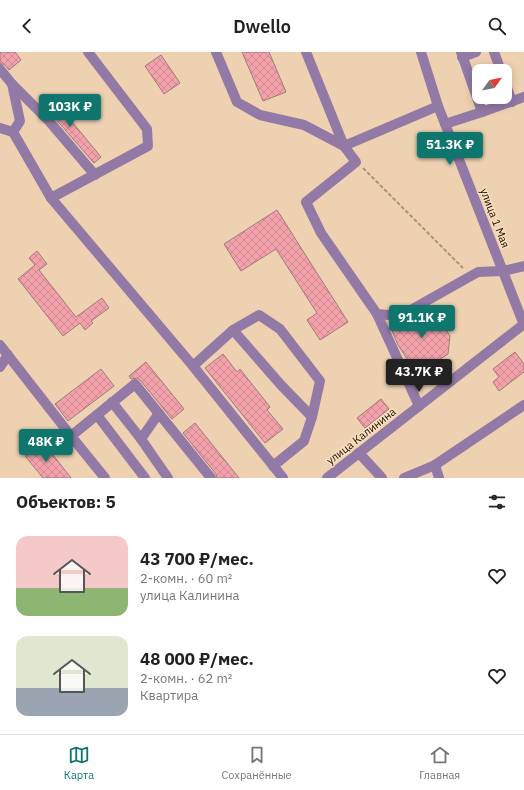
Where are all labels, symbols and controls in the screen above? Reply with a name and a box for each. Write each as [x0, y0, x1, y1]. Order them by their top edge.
icon: back [16, 15, 38, 37]
text: Dwello [233, 15, 291, 38]
icon: search [486, 15, 508, 37]
north arrow [472, 64, 512, 104]
map controls [472, 64, 512, 104]
pin: 103K ₽ [37, 94, 103, 128]
text: 103K ₽ [48, 98, 92, 115]
pin: 51.3K ₽ [413, 132, 487, 166]
text: 51.3K ₽ [426, 136, 474, 153]
street label: улица 1 Мая [477, 186, 513, 250]
pin: 91.1K ₽ [385, 305, 459, 339]
text: 91.1K ₽ [398, 309, 446, 326]
pin: 43.7K ₽ [382, 359, 456, 393]
text: 43.7K ₽ [395, 363, 443, 380]
street label: улица Калинина [323, 404, 399, 467]
pin: 48K ₽ [18, 429, 74, 463]
text: 48K ₽ [28, 433, 64, 450]
text: Объектов: 5 [16, 491, 116, 513]
icon: filters [486, 491, 508, 513]
text: 43 700 ₽/мес. [140, 548, 254, 570]
icon: home [48, 552, 96, 600]
icon: heart [486, 565, 508, 587]
text: 2-комн. · 60 m² [140, 570, 232, 587]
text: улица Калинина [140, 587, 240, 604]
text: 48 000 ₽/мес. [140, 648, 254, 670]
icon: home [48, 652, 96, 700]
icon: heart [486, 665, 508, 687]
text: 2-комн. · 62 m² [140, 670, 232, 687]
text: Квартира [140, 687, 198, 704]
tab: Карта [64, 744, 94, 782]
tab: Сохранённые [222, 744, 292, 782]
tab: Главная [419, 744, 460, 782]

